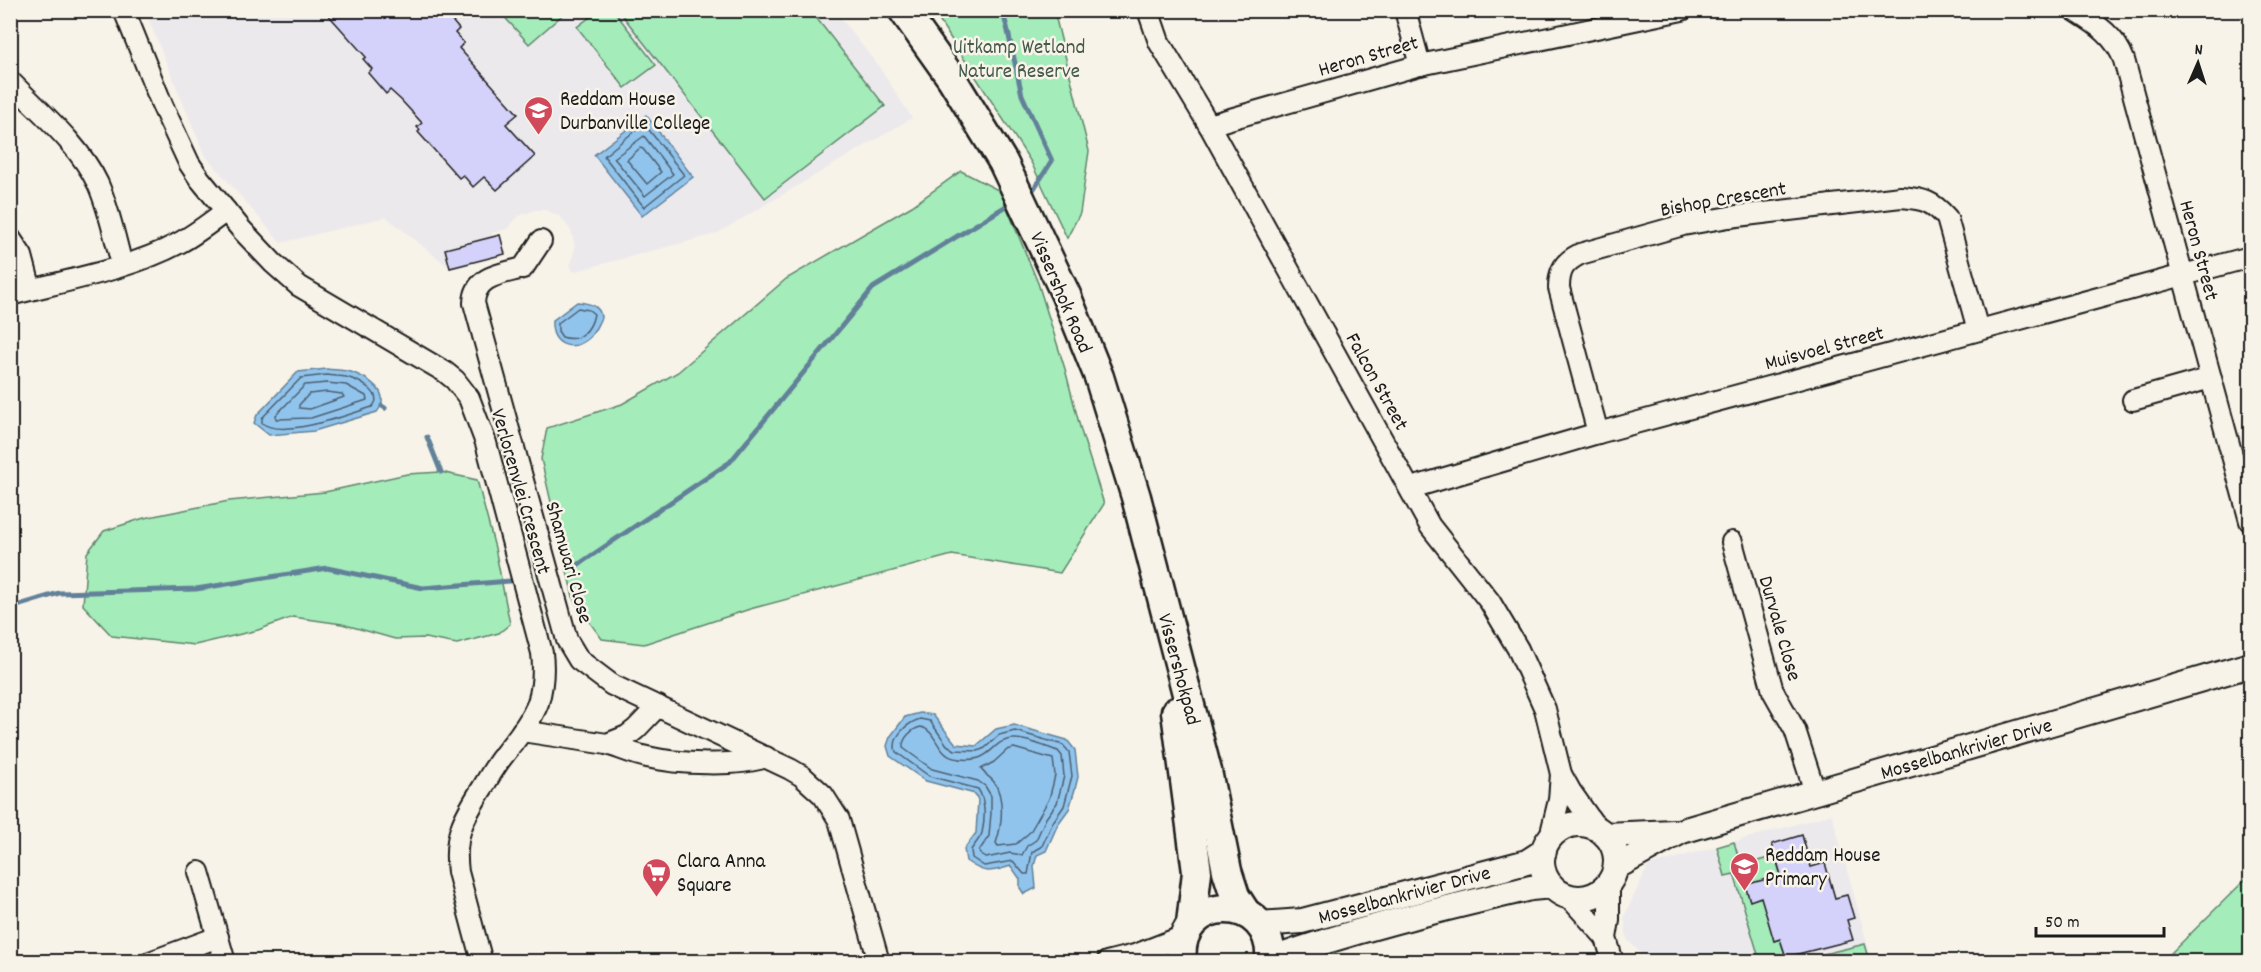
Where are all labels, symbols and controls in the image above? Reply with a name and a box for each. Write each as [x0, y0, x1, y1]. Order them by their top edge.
street label: Heron Street [1315, 29, 1423, 86]
north arrow [2168, 33, 2228, 93]
park label: Uitkamp Wetland Nature Reserve [953, 34, 1085, 88]
text: N [2194, 39, 2203, 62]
place label: Reddam House Durbanville College [560, 86, 710, 140]
school or university icon: Reddam House Durbanville College [523, 94, 555, 136]
street label: Bishop Crescent [1658, 175, 1789, 227]
street label: Heron Street [2169, 197, 2225, 304]
street label: Vissershok Road [1020, 228, 1098, 358]
street label: Muisvoel Street [1762, 320, 1888, 380]
street label: Falcon Street [1336, 328, 1415, 437]
street label: Verlorenvlei Crescent [481, 405, 557, 579]
street label: Shamwari Close [535, 498, 599, 627]
street label: Durvale Close [1749, 573, 1807, 685]
street label: Vissershokpad [1148, 611, 1206, 729]
street label: Mosselbankrivier Drive [1877, 712, 2056, 790]
place label: Reddam House Primary [1765, 842, 1880, 896]
place label: Clara Anna Square [677, 848, 767, 902]
school or university icon: Reddam House Primary [1728, 850, 1760, 892]
supermarket icon: Clara Anna Square [640, 856, 672, 898]
street label: Mosselbankrivier Drive [1315, 859, 1494, 934]
scale bar [2036, 900, 2164, 938]
text: 50 m [2045, 911, 2080, 936]

